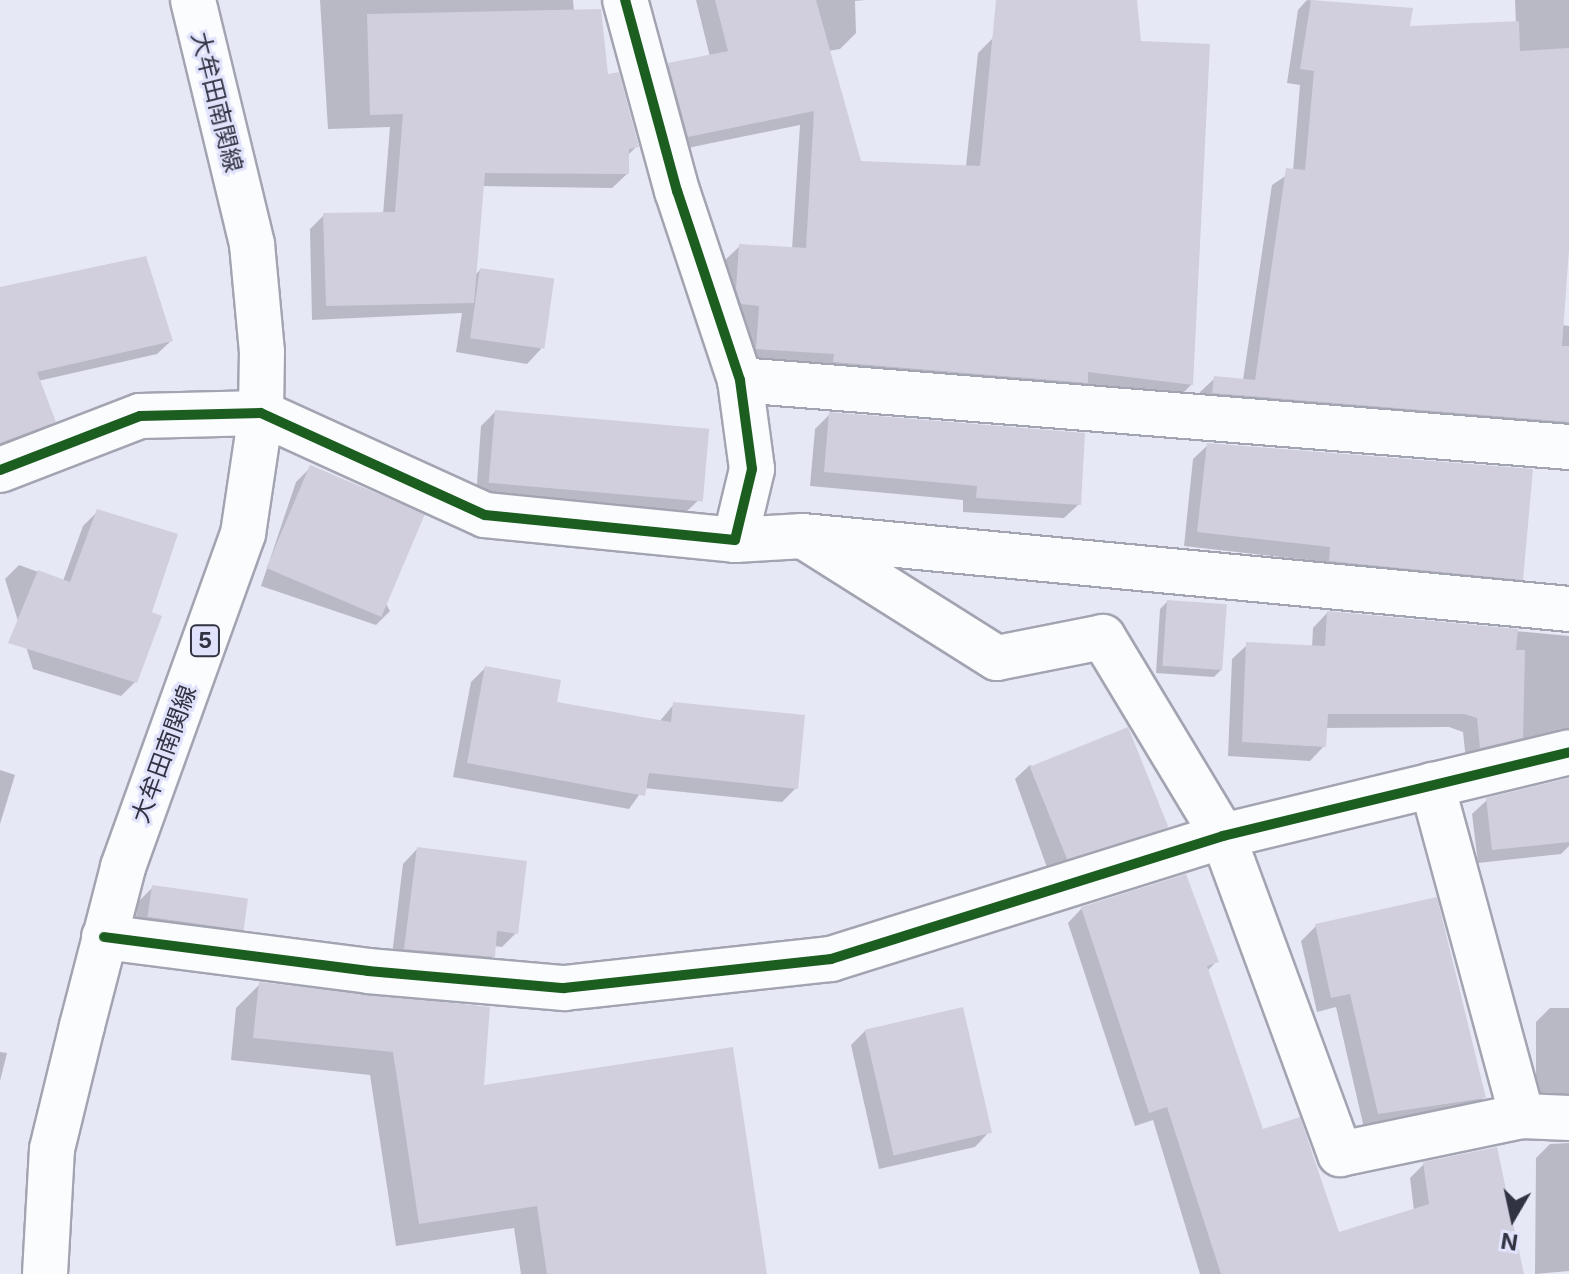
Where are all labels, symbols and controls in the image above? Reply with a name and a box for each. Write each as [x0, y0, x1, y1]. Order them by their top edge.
street label: 大牟田南関線 [186, 29, 248, 175]
road number: 5 [189, 623, 221, 659]
street label: 大牟田南関線 [126, 681, 202, 827]
north arrow [1473, 1178, 1553, 1258]
text: N [1499, 1228, 1520, 1256]

